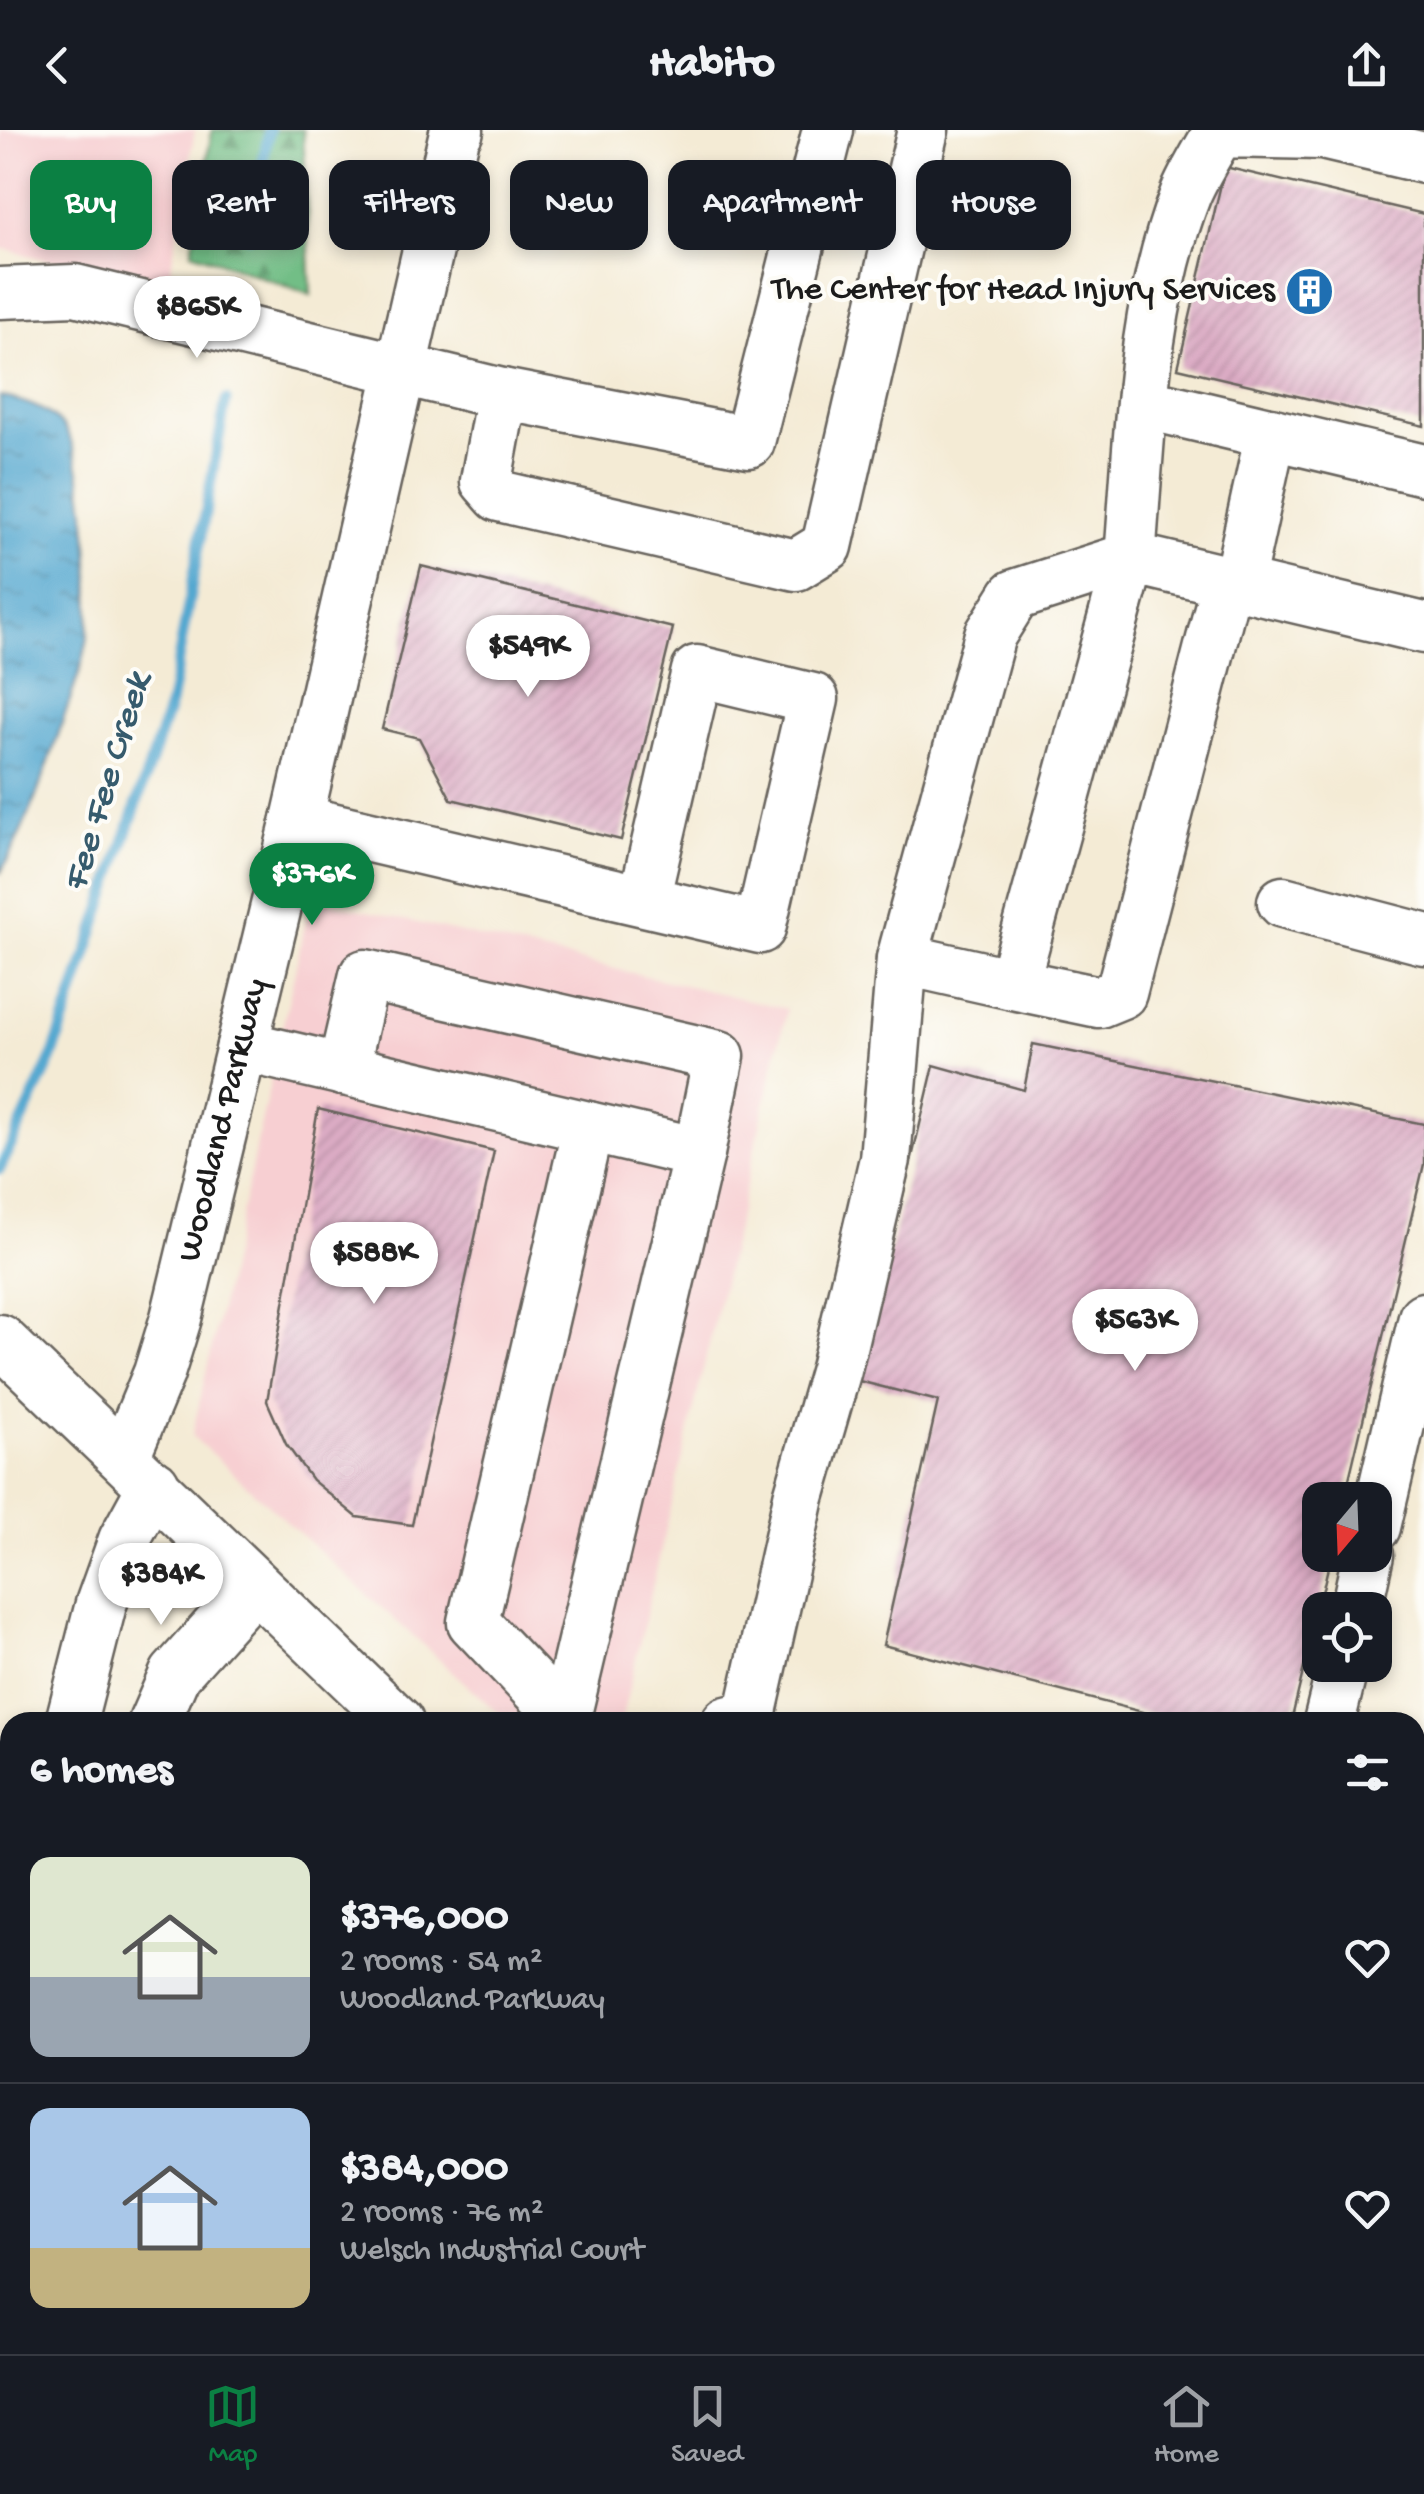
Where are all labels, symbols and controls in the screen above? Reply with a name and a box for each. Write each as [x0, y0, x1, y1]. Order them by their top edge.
icon: back [30, 38, 85, 93]
icon: share [1339, 38, 1394, 93]
text: Habito [649, 39, 775, 92]
chip: Buy [30, 160, 152, 250]
chip: Rent [172, 160, 309, 250]
chip: Filters [329, 160, 490, 250]
chip: New [510, 160, 648, 250]
chip: Apartment [668, 160, 896, 250]
chip: House [916, 160, 1071, 250]
building icon: The Center for Head Injury Services [1284, 265, 1336, 317]
place label: The Center for Head Injury Services [770, 271, 1276, 312]
pin: $865K [127, 276, 267, 361]
text: $865K [156, 289, 238, 327]
pin: $549K [458, 615, 598, 700]
text: $549K [488, 628, 568, 666]
water label: Fee Fee Creek [55, 666, 164, 897]
pin: $376K [242, 843, 382, 928]
text: $376K [271, 856, 353, 894]
street label: Woodland Parkway [170, 975, 278, 1266]
pin: $588K [304, 1222, 444, 1307]
text: $588K [332, 1235, 416, 1273]
pin: $563K [1065, 1289, 1205, 1374]
text: $563K [1094, 1302, 1176, 1340]
north arrow [1302, 1482, 1392, 1572]
map controls [1302, 1482, 1392, 1682]
pin: $384K [91, 1543, 231, 1628]
text: $384K [120, 1556, 202, 1594]
button: locate [1302, 1592, 1392, 1682]
icon: filters [1340, 1745, 1395, 1800]
text: 6 homes [30, 1748, 173, 1797]
text: $376,000 [340, 1895, 509, 1944]
icon: home [110, 1897, 230, 2017]
icon: heart [1340, 1930, 1395, 1985]
text: 2 rooms · 54 m² [340, 1944, 542, 1982]
text: Woodland Parkway [340, 1982, 605, 2020]
text: $384,000 [340, 2146, 508, 2195]
icon: home [110, 2148, 230, 2268]
icon: heart [1340, 2181, 1395, 2236]
text: 2 rooms · 76 m² [340, 2195, 543, 2233]
text: Welsch Industrial Court [340, 2233, 644, 2271]
tab: Map [205, 2379, 260, 2472]
tab: Saved [671, 2379, 743, 2472]
tab: Home [1154, 2379, 1219, 2472]

